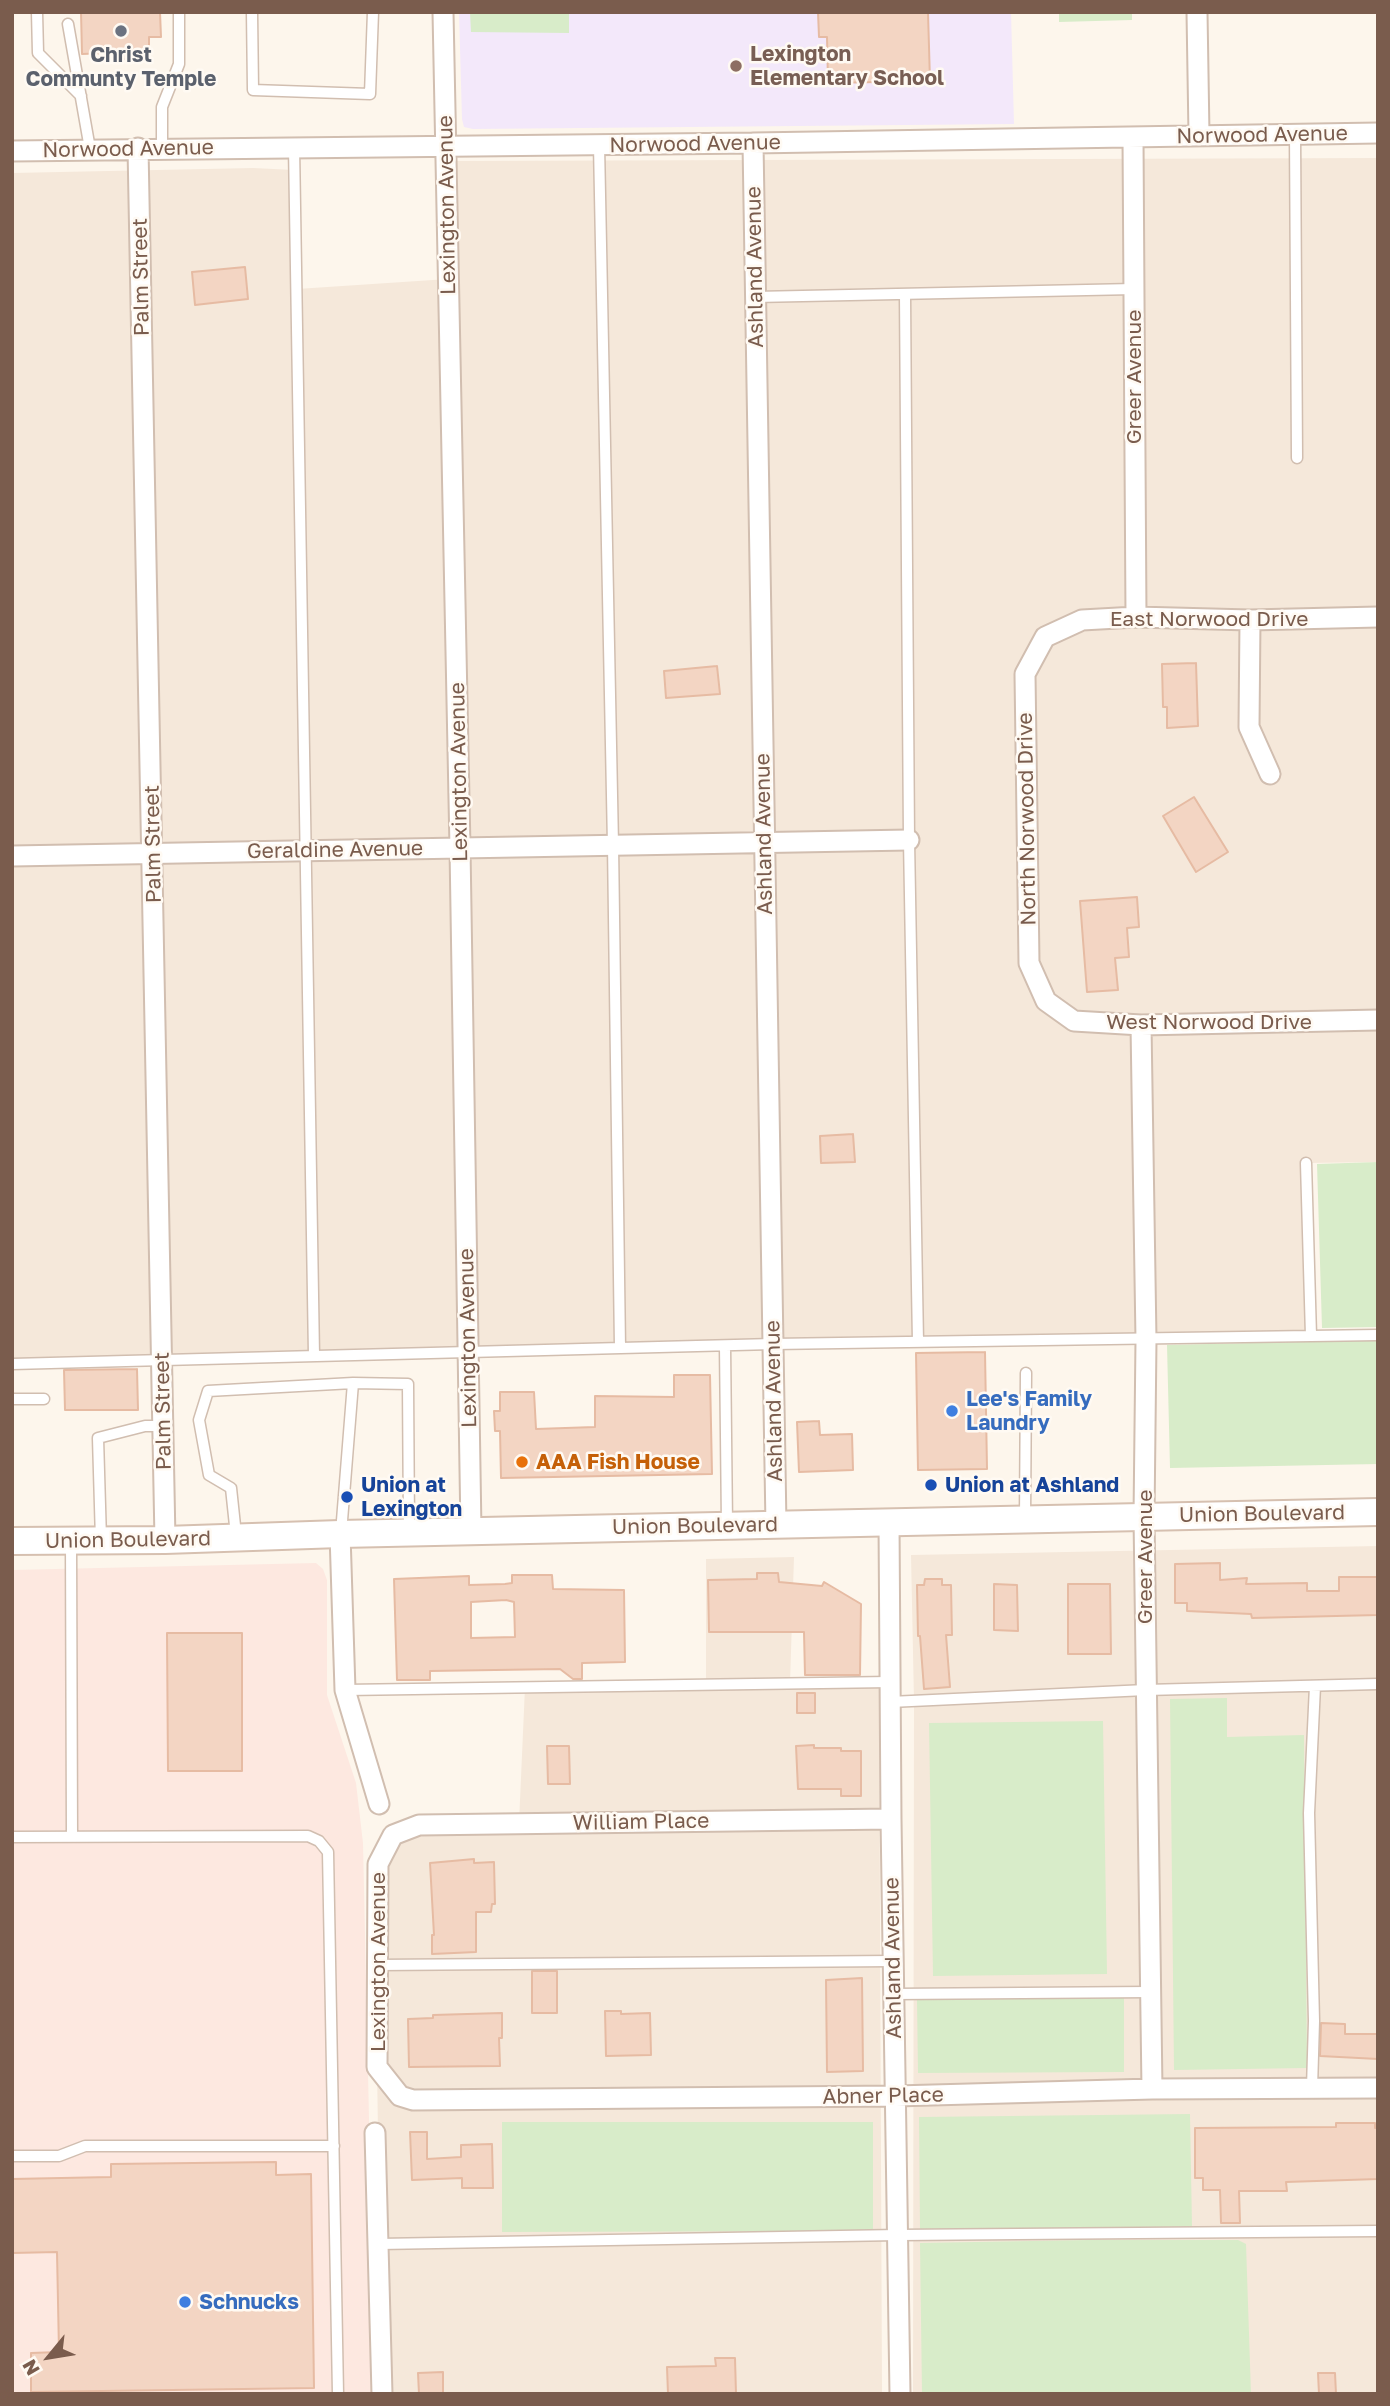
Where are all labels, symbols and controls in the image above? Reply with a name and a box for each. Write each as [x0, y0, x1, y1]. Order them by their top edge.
marker: Christ Communty Temple [113, 23, 129, 39]
place label: Lexington Elementary School [750, 41, 944, 91]
place label: Christ Communty Temple [26, 42, 216, 92]
marker: Lexington Elementary School [728, 58, 744, 74]
street label: Lexington Avenue [433, 115, 461, 295]
street label: Norwood Avenue [1176, 121, 1348, 149]
street label: Norwood Avenue [609, 130, 781, 158]
street label: Norwood Avenue [42, 135, 214, 163]
street label: Ashland Avenue [741, 186, 769, 348]
street label: Palm Street [127, 218, 155, 336]
street label: Greer Avenue [1121, 310, 1147, 444]
street label: East Norwood Drive [1110, 606, 1308, 632]
street label: Lexington Avenue [445, 682, 473, 862]
street label: North Norwood Drive [1013, 712, 1041, 926]
street label: Ashland Avenue [750, 753, 778, 915]
street label: Palm Street [139, 785, 167, 903]
street label: Geraldine Avenue [247, 836, 423, 864]
street label: West Norwood Drive [1106, 1009, 1312, 1035]
street label: Lexington Avenue [454, 1248, 482, 1428]
street label: Ashland Avenue [760, 1320, 788, 1482]
street label: Palm Street [149, 1352, 177, 1470]
place label: Lee's Family Laundry [966, 1386, 1092, 1436]
marker: Lee's Family Laundry [944, 1403, 960, 1419]
place label: AAA Fish House [536, 1449, 700, 1475]
marker: AAA Fish House [514, 1454, 530, 1470]
place label: Union at Lexington [361, 1472, 462, 1522]
place label: Union at Ashland [945, 1472, 1119, 1498]
marker: Union at Ashland [923, 1477, 939, 1493]
marker: Union at Lexington [339, 1489, 355, 1505]
street label: Greer Avenue [1132, 1490, 1158, 1624]
street label: Union Boulevard [1179, 1500, 1345, 1528]
street label: Union Boulevard [612, 1512, 778, 1540]
street label: Union Boulevard [45, 1526, 211, 1554]
street label: William Place [573, 1808, 709, 1836]
street label: Lexington Avenue [365, 1872, 391, 2052]
street label: Ashland Avenue [879, 1877, 907, 2039]
street label: Abner Place [822, 2082, 944, 2110]
place label: Schnucks [199, 2289, 299, 2315]
marker: Schnucks [177, 2294, 193, 2310]
north arrow [14, 2322, 84, 2392]
text: N [17, 2356, 44, 2380]

